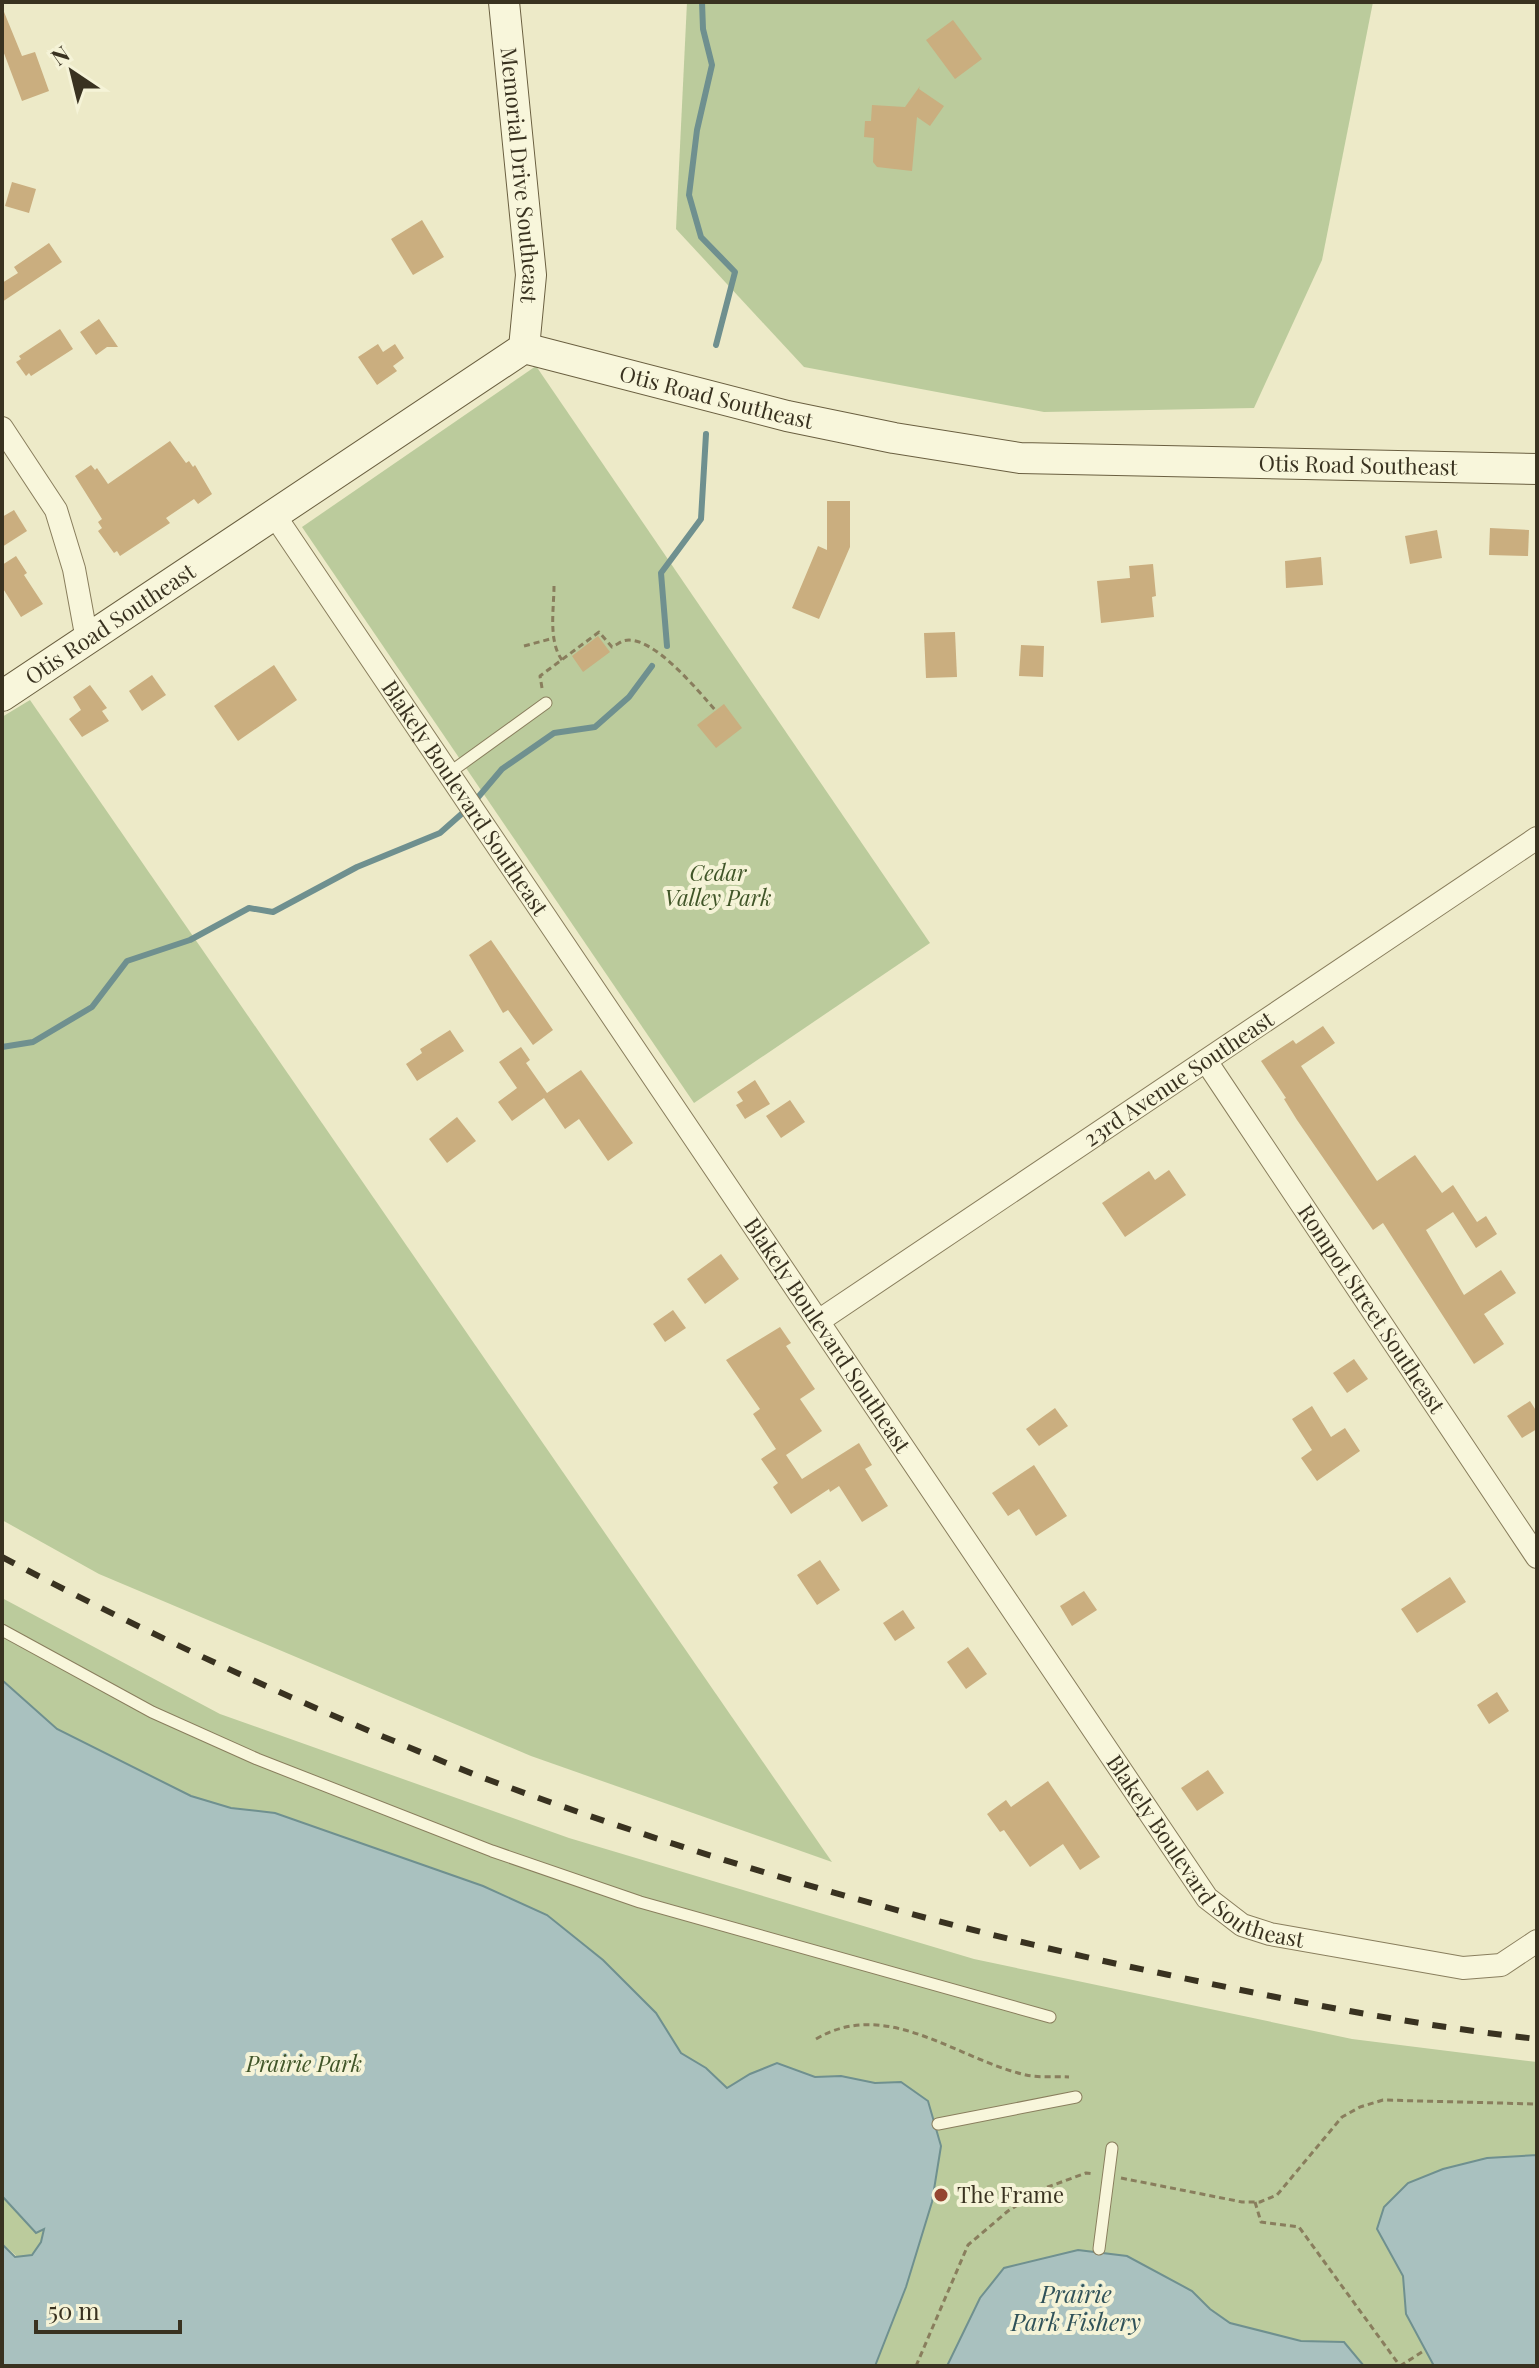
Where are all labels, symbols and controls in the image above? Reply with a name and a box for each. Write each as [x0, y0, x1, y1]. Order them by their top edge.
north arrow [32, 32, 112, 112]
text: N [45, 38, 75, 72]
street label: Memorial Drive Southeast [495, 46, 547, 306]
street label: Otis Road Southeast [617, 357, 817, 435]
street label: Otis Road Southeast [1258, 447, 1459, 481]
street label: Otis Road Southeast [19, 555, 202, 691]
street label: Blakely Boulevard Southeast [376, 674, 557, 922]
park label: Cedar Valley Park [664, 857, 772, 912]
street label: 23rd Avenue Southeast [1077, 1003, 1280, 1153]
street label: Rompot Street Southeast [1292, 1198, 1453, 1420]
street label: Blakely Boulevard Southeast [738, 1211, 919, 1459]
street label: Blakely Boulevard Southeast [1100, 1748, 1308, 1954]
park label: Prairie Park [245, 2048, 362, 2078]
place label: The Frame [957, 2179, 1064, 2209]
marker: The Frame [932, 2186, 950, 2204]
water label: Prairie Park Fishery [1010, 2277, 1141, 2337]
scale bar [36, 2284, 180, 2334]
text: 50 m [48, 2294, 100, 2326]

